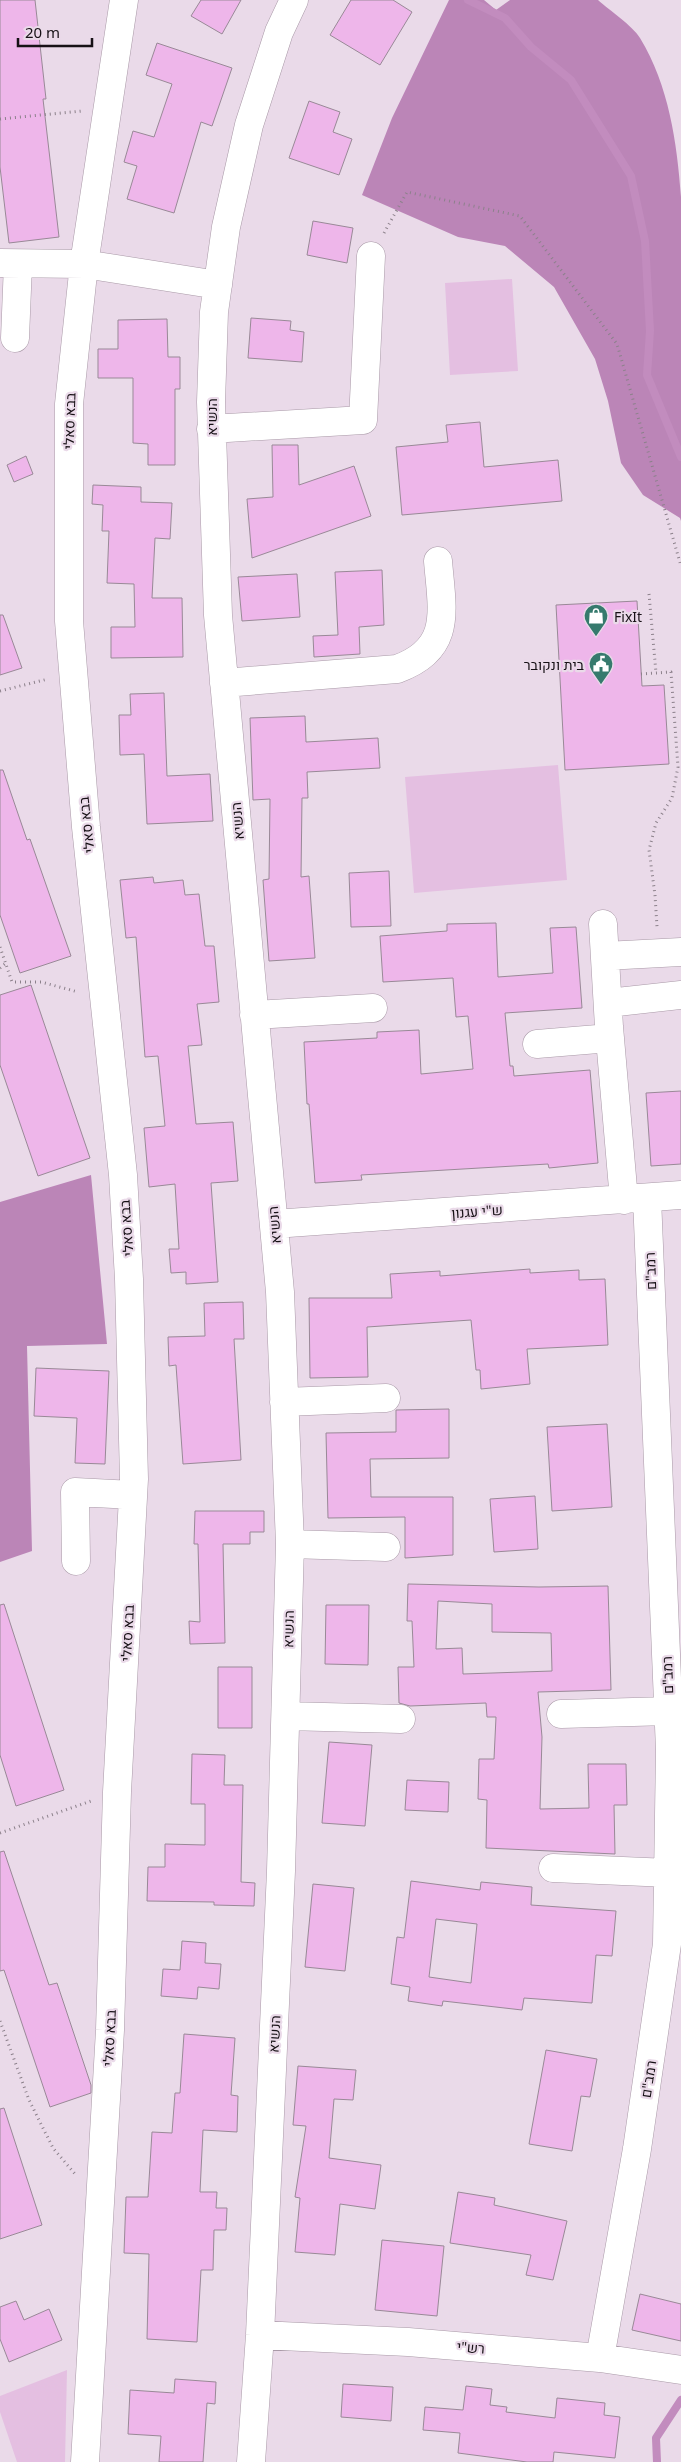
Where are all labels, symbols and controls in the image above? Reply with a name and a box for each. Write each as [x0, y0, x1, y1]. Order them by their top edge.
scale bar [18, 15, 91, 47]
text: 20 m [25, 22, 60, 42]
street label: בבא סאלי [59, 392, 80, 450]
street label: הנשיא [202, 398, 221, 436]
shop icon: FixIt [583, 603, 609, 637]
place label: FixIt [614, 607, 642, 626]
public building icon: בית ונקובר [588, 651, 614, 685]
place label: בית ונקובר [524, 655, 585, 674]
street label: בבא סאלי [74, 795, 98, 854]
street label: הנשיא [226, 801, 248, 841]
street label: בבא סאלי [115, 1198, 137, 1257]
street label: ש"י עגנון [451, 1200, 503, 1222]
street label: הנשיא [263, 1205, 285, 1245]
street label: רמב"ם [640, 1252, 660, 1290]
street label: בבא סאלי [116, 1604, 138, 1662]
street label: הנשיא [278, 1610, 298, 1648]
street label: רמב"ם [657, 1656, 677, 1694]
street label: בבא סאלי [98, 2009, 120, 2067]
street label: הנשיא [264, 2015, 284, 2053]
street label: רמב"ם [636, 2059, 660, 2099]
street label: רש"י [456, 2336, 486, 2358]

